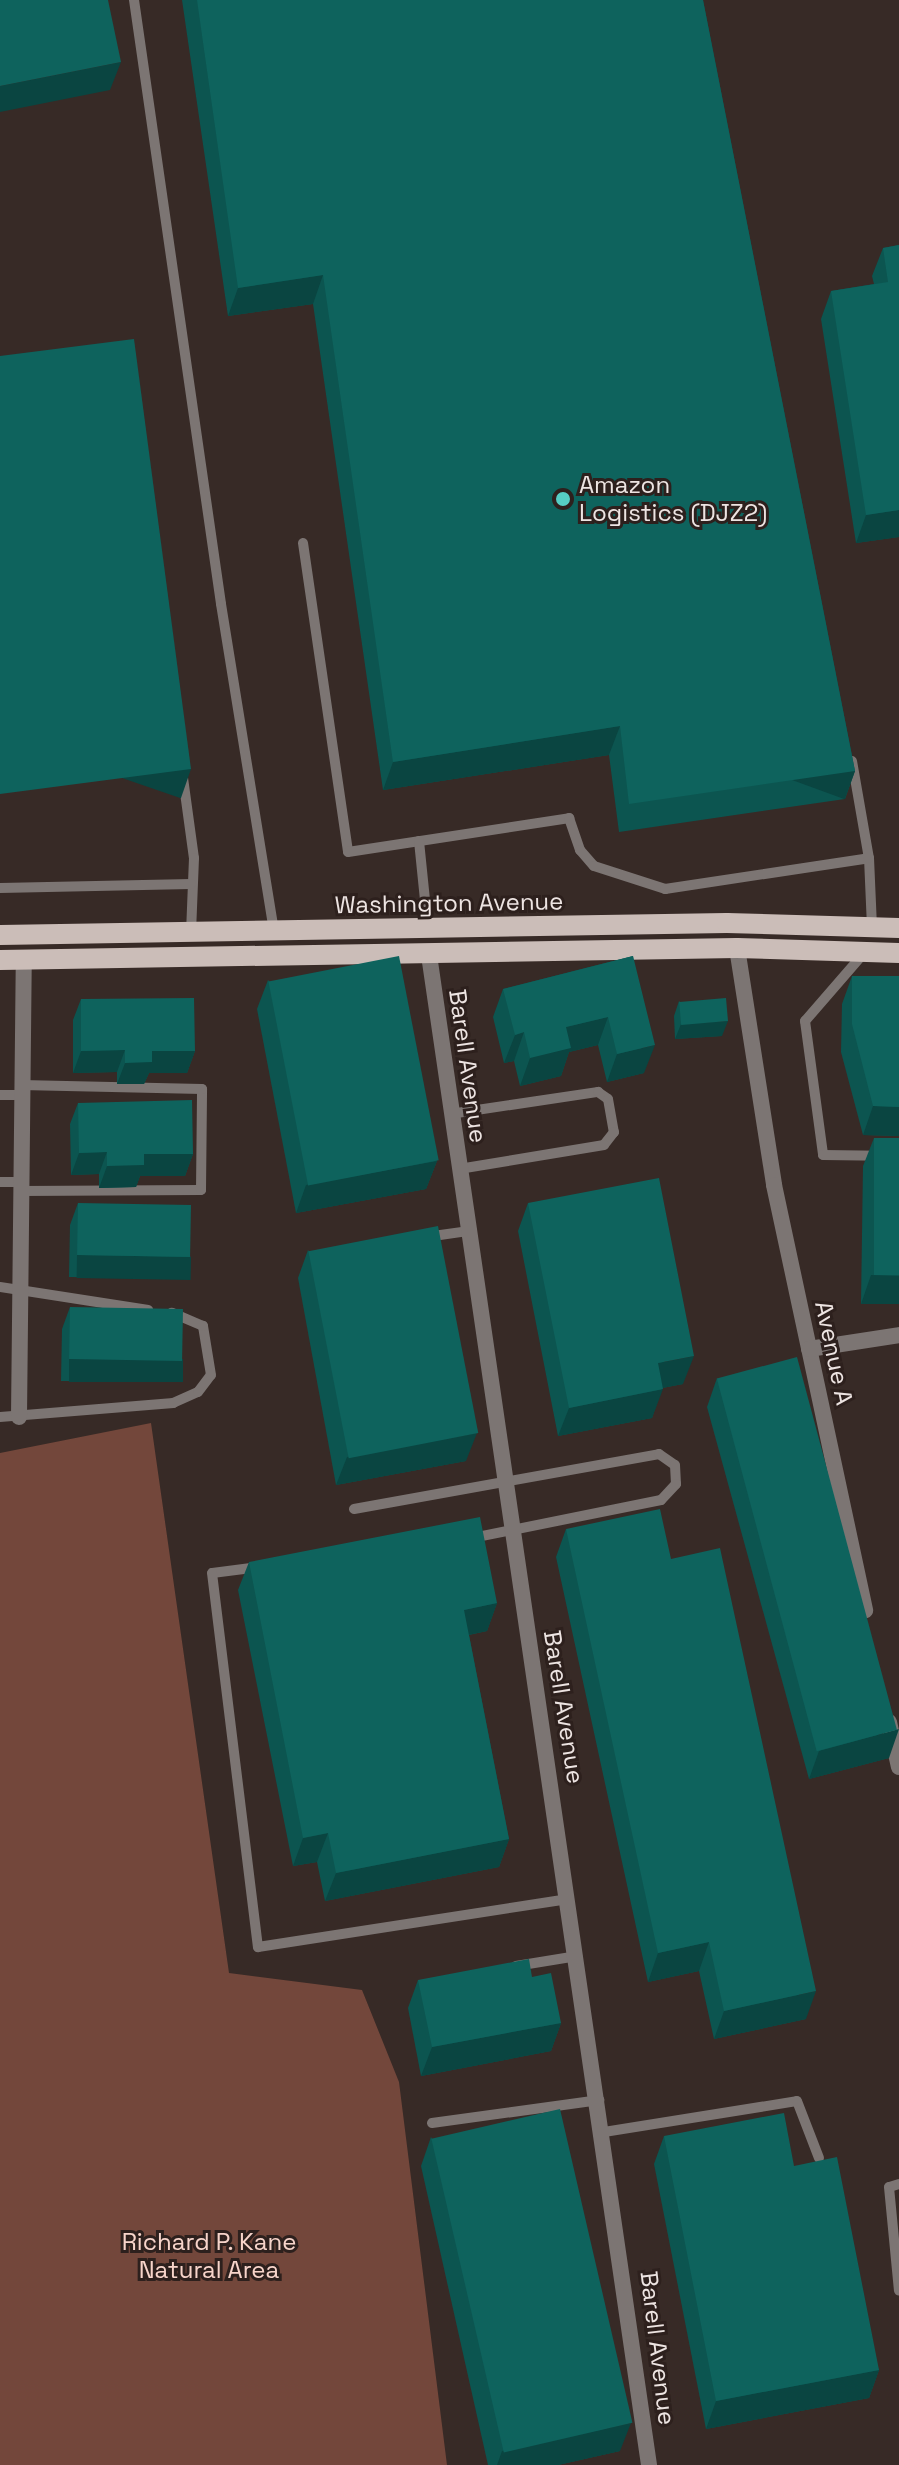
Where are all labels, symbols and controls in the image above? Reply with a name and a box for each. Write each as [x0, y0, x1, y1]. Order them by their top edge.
place label: Amazon Logistics (DJZ2) [579, 471, 767, 527]
marker: Amazon Logistics (DJZ2) [554, 490, 572, 508]
street label: Washington Avenue [334, 887, 564, 919]
street label: Barell Avenue [443, 987, 493, 1145]
street label: Avenue A [809, 1298, 859, 1408]
street label: Barell Avenue [538, 1628, 590, 1786]
park label: Richard P. Kane Natural Area [121, 2228, 297, 2284]
street label: Barell Avenue [634, 2269, 682, 2427]

